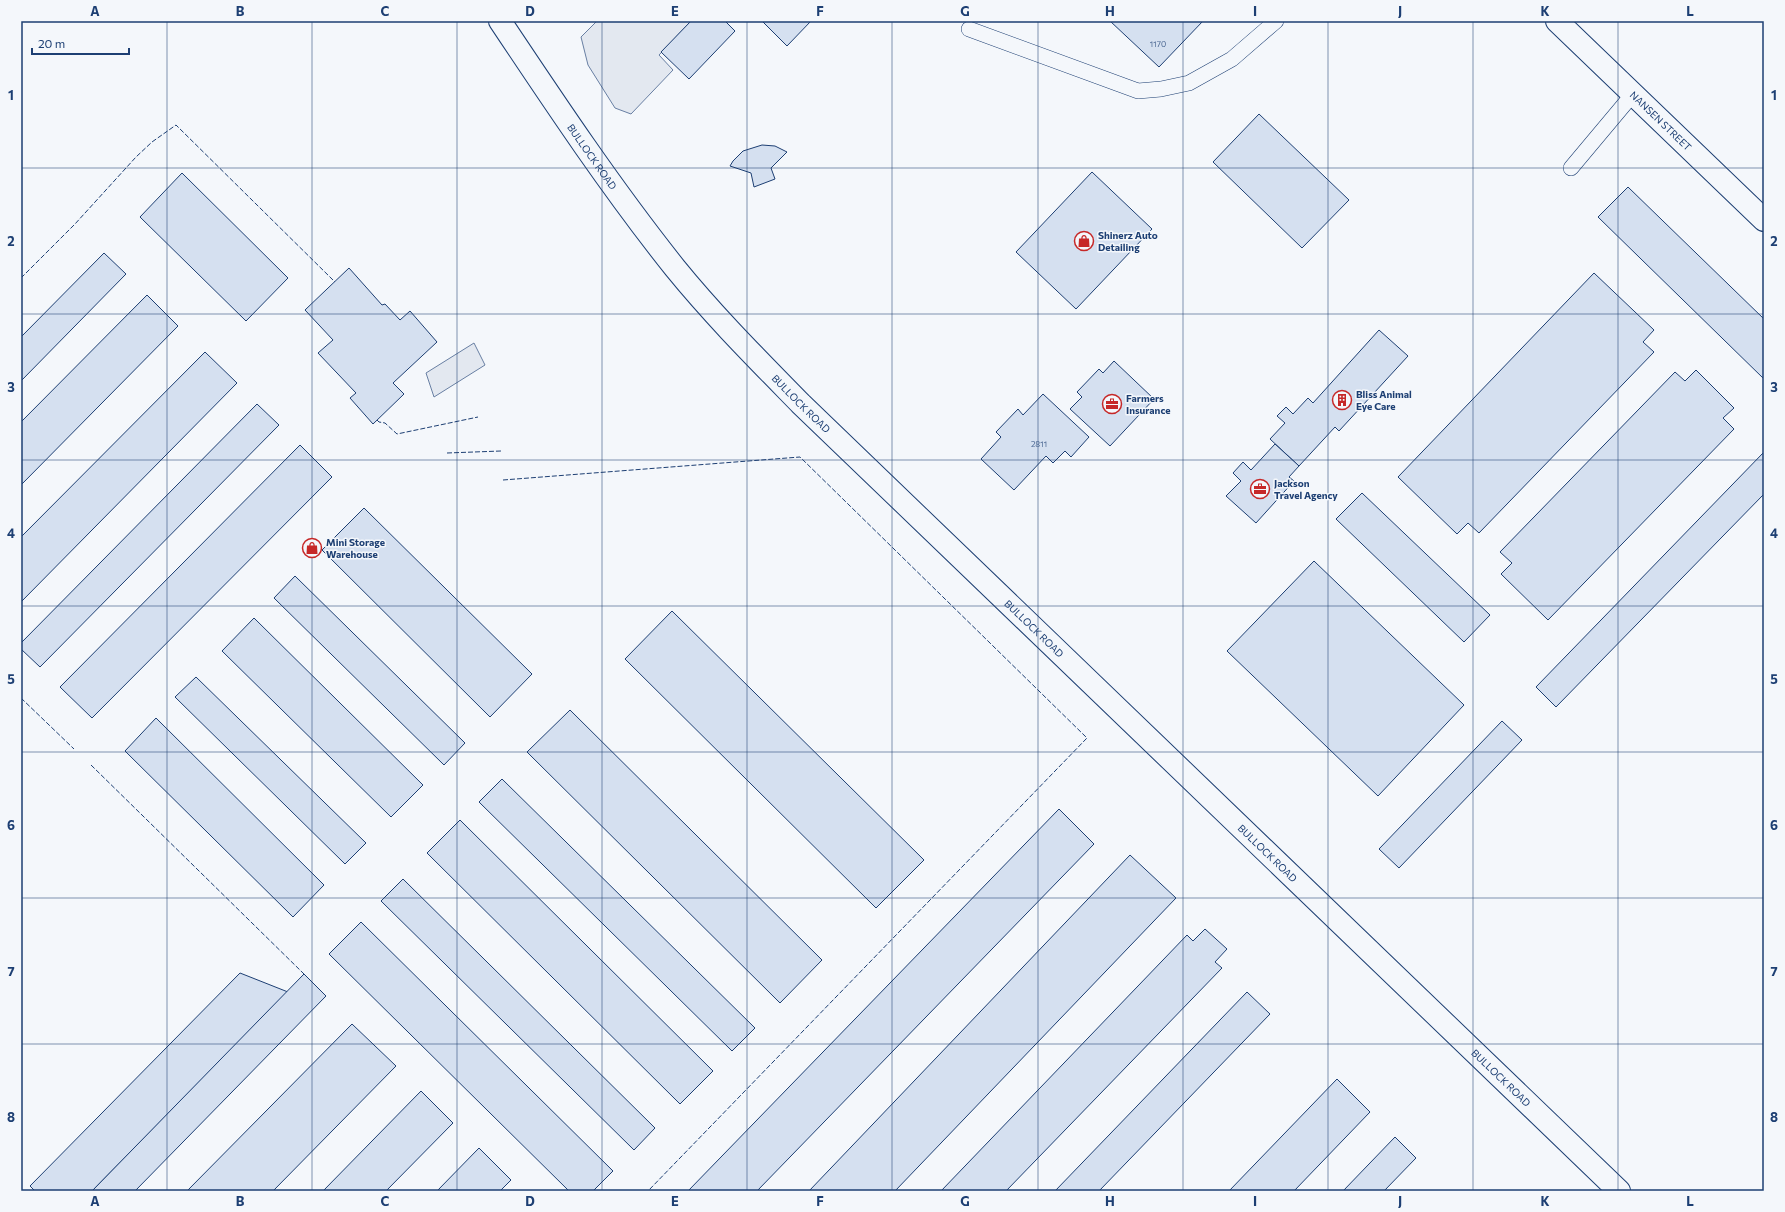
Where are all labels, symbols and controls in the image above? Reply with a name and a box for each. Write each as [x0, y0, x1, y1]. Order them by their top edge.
text: A [90, 3, 100, 19]
text: B [236, 3, 245, 19]
text: C [381, 3, 390, 19]
text: D [525, 3, 535, 19]
text: E [671, 3, 679, 19]
text: F [816, 3, 824, 19]
text: G [960, 3, 970, 19]
text: H [1105, 3, 1115, 19]
text: I [1253, 3, 1257, 19]
text: J [1398, 3, 1402, 19]
text: K [1540, 3, 1550, 19]
text: L [1686, 3, 1694, 19]
scale bar [32, 30, 129, 56]
text: 20 m [38, 36, 65, 50]
house number: 1170 [1150, 39, 1166, 49]
text: 1 [8, 87, 14, 103]
text: 1 [1771, 87, 1777, 103]
street label: NANSEN STREET [1628, 89, 1694, 153]
street label: BULLOCK ROAD [565, 121, 619, 192]
place label: Shinerz Auto Detailing [1098, 229, 1158, 253]
shop icon: Shinerz Auto Detailing [1073, 230, 1095, 252]
text: 2 [7, 233, 15, 249]
text: 2 [1770, 233, 1778, 249]
street label: BULLOCK ROAD [769, 372, 833, 435]
text: 3 [7, 379, 15, 395]
text: 3 [1770, 379, 1778, 395]
place label: Bliss Animal Eye Care [1356, 388, 1412, 412]
building icon: Bliss Animal Eye Care [1331, 389, 1353, 411]
place label: Farmers Insurance [1126, 392, 1171, 416]
office icon: Farmers Insurance [1101, 393, 1123, 415]
house number: 2811 [1031, 439, 1047, 449]
place label: Jackson Travel Agency [1274, 477, 1338, 501]
office icon: Jackson Travel Agency [1249, 478, 1271, 500]
text: 4 [7, 525, 15, 541]
text: 4 [1770, 525, 1778, 541]
place label: Mini Storage Warehouse [326, 536, 385, 560]
shop icon: Mini Storage Warehouse [301, 537, 323, 559]
street label: BULLOCK ROAD [1002, 597, 1066, 660]
text: 5 [7, 671, 15, 687]
text: 5 [1770, 671, 1778, 687]
text: 6 [7, 817, 15, 833]
text: 6 [1770, 817, 1778, 833]
street label: BULLOCK ROAD [1236, 822, 1300, 884]
text: 7 [7, 963, 15, 979]
text: 7 [1770, 963, 1778, 979]
street label: BULLOCK ROAD [1469, 1047, 1533, 1109]
text: 8 [7, 1109, 15, 1125]
text: 8 [1770, 1109, 1778, 1125]
text: A [90, 1193, 100, 1209]
text: B [236, 1193, 245, 1209]
text: C [381, 1193, 390, 1209]
text: D [525, 1193, 535, 1209]
text: E [671, 1193, 679, 1209]
text: F [816, 1193, 824, 1209]
text: G [960, 1193, 970, 1209]
text: H [1105, 1193, 1115, 1209]
text: I [1253, 1193, 1257, 1209]
text: J [1398, 1193, 1402, 1209]
text: K [1540, 1193, 1550, 1209]
text: L [1686, 1193, 1694, 1209]

